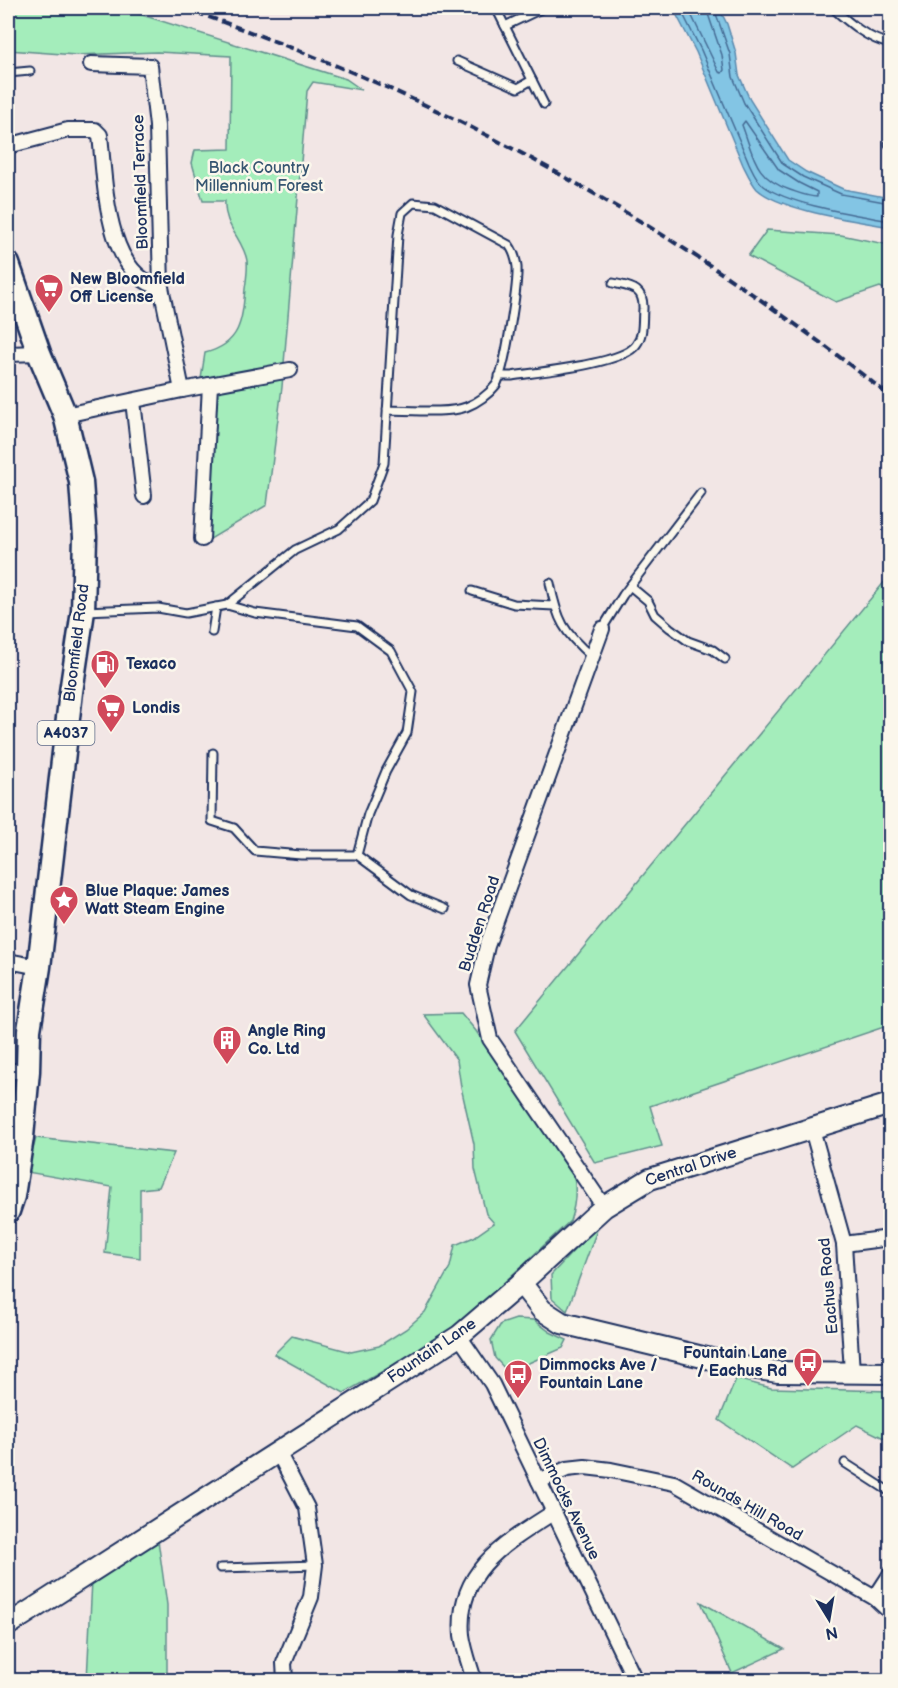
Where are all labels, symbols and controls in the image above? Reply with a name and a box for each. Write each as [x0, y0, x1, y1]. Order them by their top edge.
street label: Bloomfield Terrace [129, 114, 153, 250]
park label: Black Country Millennium Forest [195, 159, 323, 196]
place label: New Bloomfield Off License [70, 270, 185, 307]
supermarket icon: New Bloomfield Off License [33, 272, 65, 314]
street label: Bloomfield Road [60, 583, 94, 703]
fuel station icon: Texaco [89, 648, 121, 690]
place label: Texaco [126, 655, 176, 674]
supermarket icon: Londis [95, 692, 127, 734]
place label: Londis [132, 699, 180, 718]
road number: A4037 [38, 721, 94, 745]
street label: Budden Road [456, 874, 504, 974]
place label: Blue Plaque: James Watt Steam Engine [85, 882, 230, 919]
place icon: Blue Plaque: James Watt Steam Engine [48, 884, 80, 926]
place label: Angle Ring Co. Ltd [247, 1022, 326, 1059]
building icon: Angle Ring Co. Ltd [211, 1024, 243, 1066]
street label: Central Drive [643, 1143, 740, 1191]
street label: Eachus Road [815, 1237, 843, 1335]
street label: Fountain Lane [384, 1314, 480, 1388]
place label: Fountain Lane / Eachus Rd [683, 1344, 787, 1381]
bus stop icon: Fountain Lane / Eachus Rd [792, 1346, 824, 1388]
place label: Dimmocks Ave / Fountain Lane [539, 1356, 658, 1393]
bus stop icon: Dimmocks Ave / Fountain Lane [502, 1358, 534, 1400]
street label: Dimmocks Avenue [528, 1435, 604, 1564]
street label: Rounds Hill Road [688, 1466, 806, 1546]
north arrow [799, 1589, 859, 1649]
text: N [824, 1622, 839, 1643]

